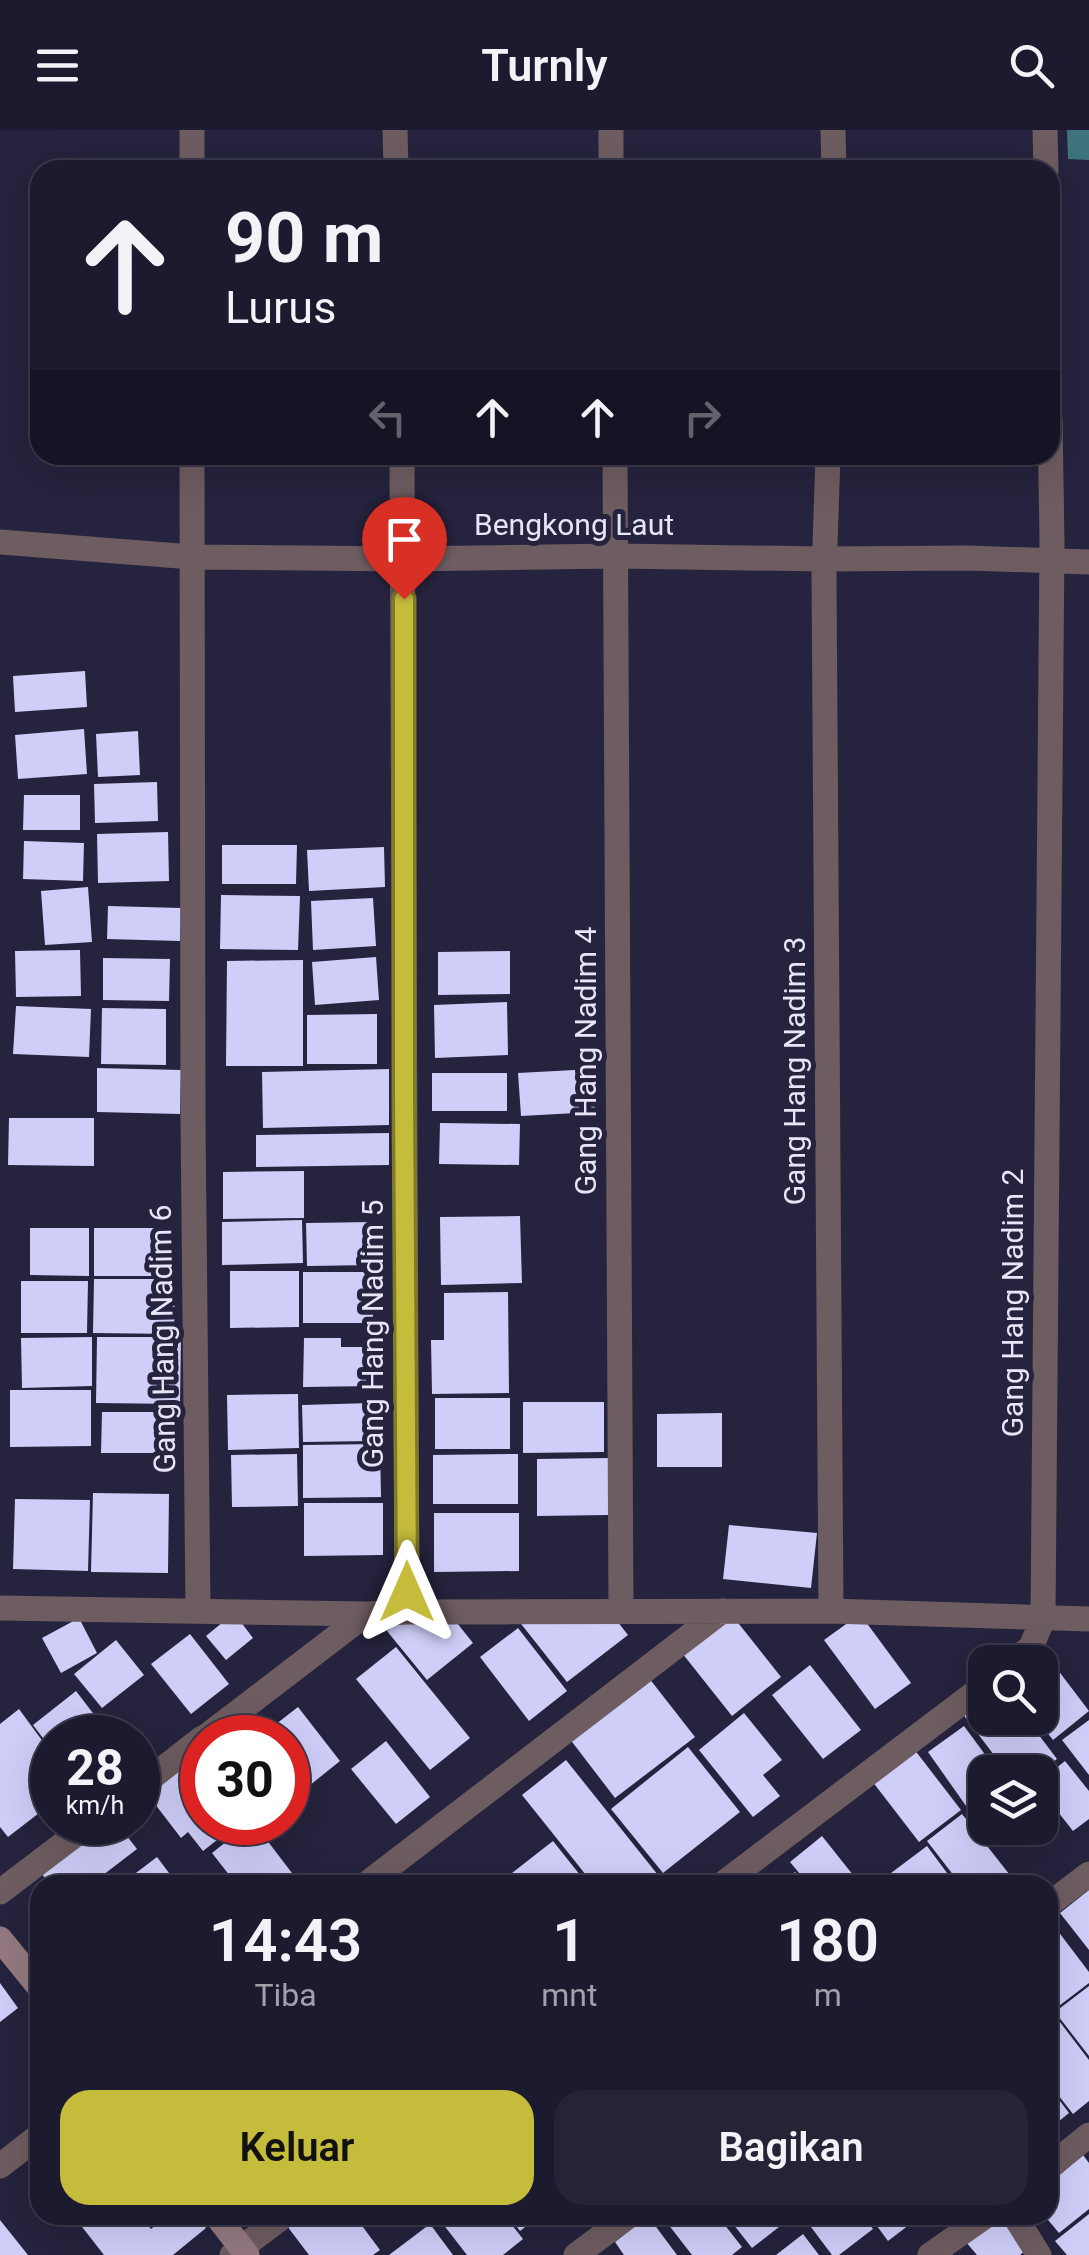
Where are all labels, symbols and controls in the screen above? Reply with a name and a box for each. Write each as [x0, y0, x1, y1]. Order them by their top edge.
icon: menu [30, 38, 85, 93]
icon: search [1004, 38, 1059, 93]
text: Turnly [481, 39, 608, 92]
text: 90 m [225, 197, 383, 279]
icon: ahead [60, 200, 190, 330]
text: Lurus [225, 281, 336, 334]
icon: left [360, 390, 415, 445]
icon: ahead [465, 390, 520, 445]
icon: ahead [570, 390, 625, 445]
icon: right [675, 390, 730, 445]
pin [362, 497, 447, 600]
street label: Bengkong Laut [474, 507, 674, 542]
icon: arrive [377, 512, 432, 567]
street label: Gang Hang Nadim 4 [568, 927, 603, 1195]
street label: Gang Hang Nadim 3 [777, 937, 812, 1205]
street label: Gang Hang Nadim 2 [995, 1169, 1030, 1437]
street label: Gang Hang Nadim 5 [355, 1200, 390, 1468]
street label: Gang Hang Nadim 6 [143, 1204, 182, 1474]
position arrow [355, 1540, 459, 1644]
map controls [968, 1645, 1058, 1845]
button: search [968, 1645, 1058, 1735]
speed limit sign: 30 [180, 1715, 310, 1845]
text: 28 [66, 1739, 124, 1797]
button: layers [968, 1755, 1058, 1845]
text: km/h [66, 1791, 124, 1820]
text: 14:43 [209, 1905, 362, 1976]
text: 1 [552, 1905, 586, 1976]
text: 180 [776, 1905, 879, 1976]
text: Tiba [254, 1976, 317, 2014]
text: mnt [541, 1976, 597, 2014]
text: m [814, 1976, 842, 2014]
button: Keluar [60, 2090, 534, 2205]
button: Bagikan [554, 2090, 1028, 2205]

